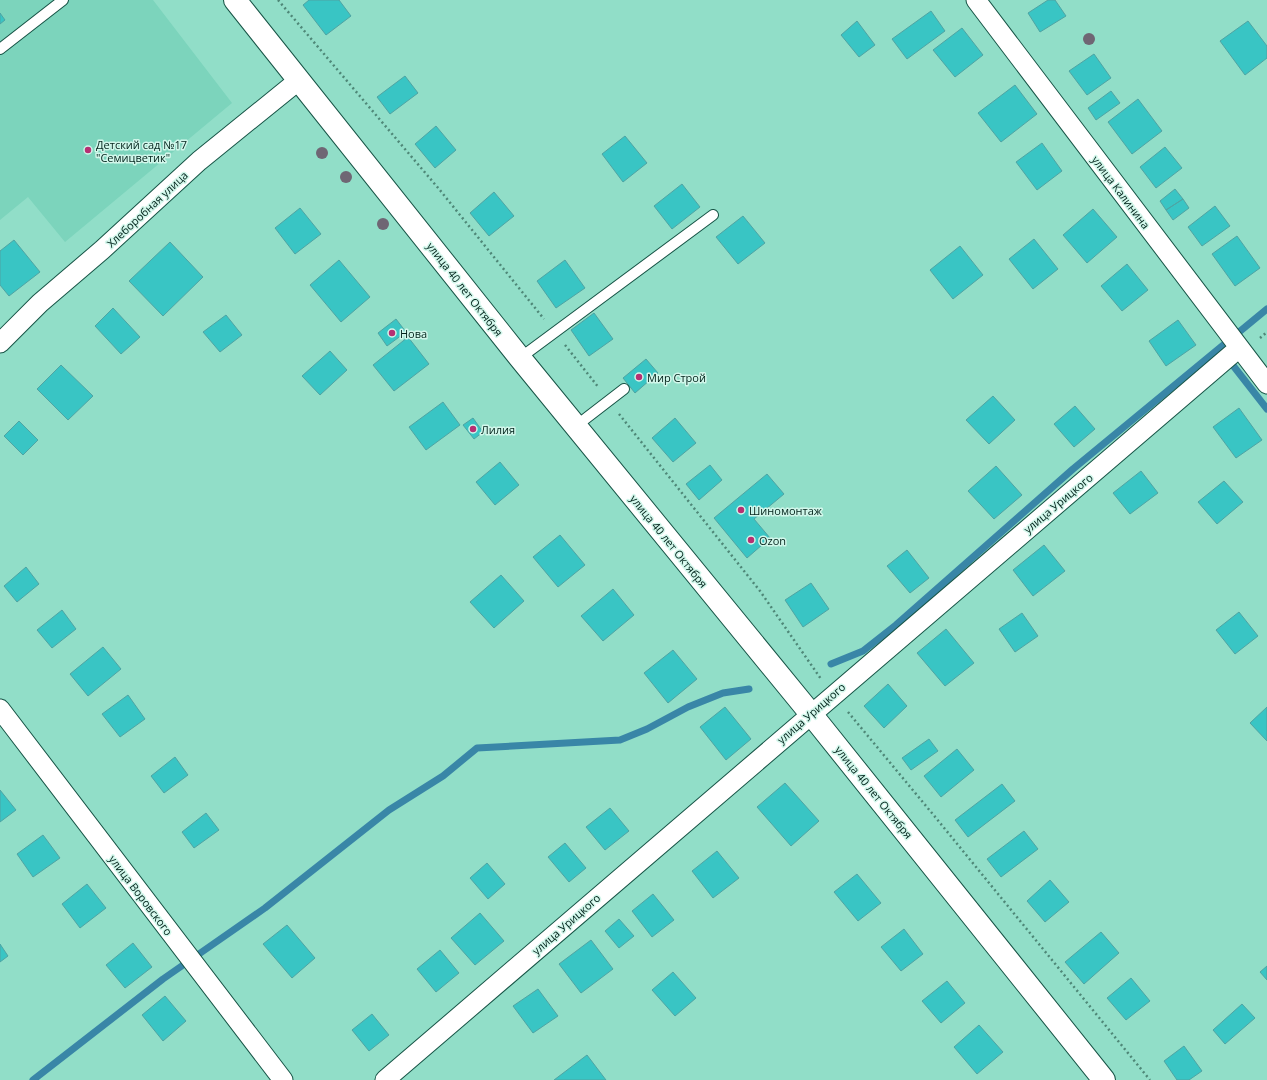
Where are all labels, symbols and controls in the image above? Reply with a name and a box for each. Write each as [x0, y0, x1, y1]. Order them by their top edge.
place label: Детский сад №17 "Семицветик" [96, 137, 187, 165]
marker: Детский сад №17 "Семицветик" [83, 145, 93, 155]
street label: улица Калинина [1089, 152, 1153, 232]
street label: Хлеборобная улица [103, 167, 191, 251]
street label: улица 40 лет Октября [424, 239, 506, 339]
place label: Нова [400, 326, 427, 341]
marker: Нова [387, 328, 397, 338]
place label: Мир Строй [647, 370, 706, 385]
marker: Мир Строй [634, 372, 644, 382]
place label: Лилия [481, 422, 515, 437]
marker: Лилия [468, 424, 478, 434]
street label: улица Урицкого [1020, 469, 1096, 536]
street label: улица 40 лет Октября [627, 491, 711, 591]
place label: Шиномонтаж [749, 503, 823, 518]
marker: Шиномонтаж [736, 505, 746, 515]
place label: Ozon [759, 533, 786, 548]
marker: Ozon [746, 535, 756, 545]
street label: улица Урицкого [774, 679, 849, 747]
street label: улица 40 лет Октября [832, 742, 916, 842]
street label: улица Воровского [106, 852, 176, 939]
street label: улица Урицкого [529, 890, 604, 958]

